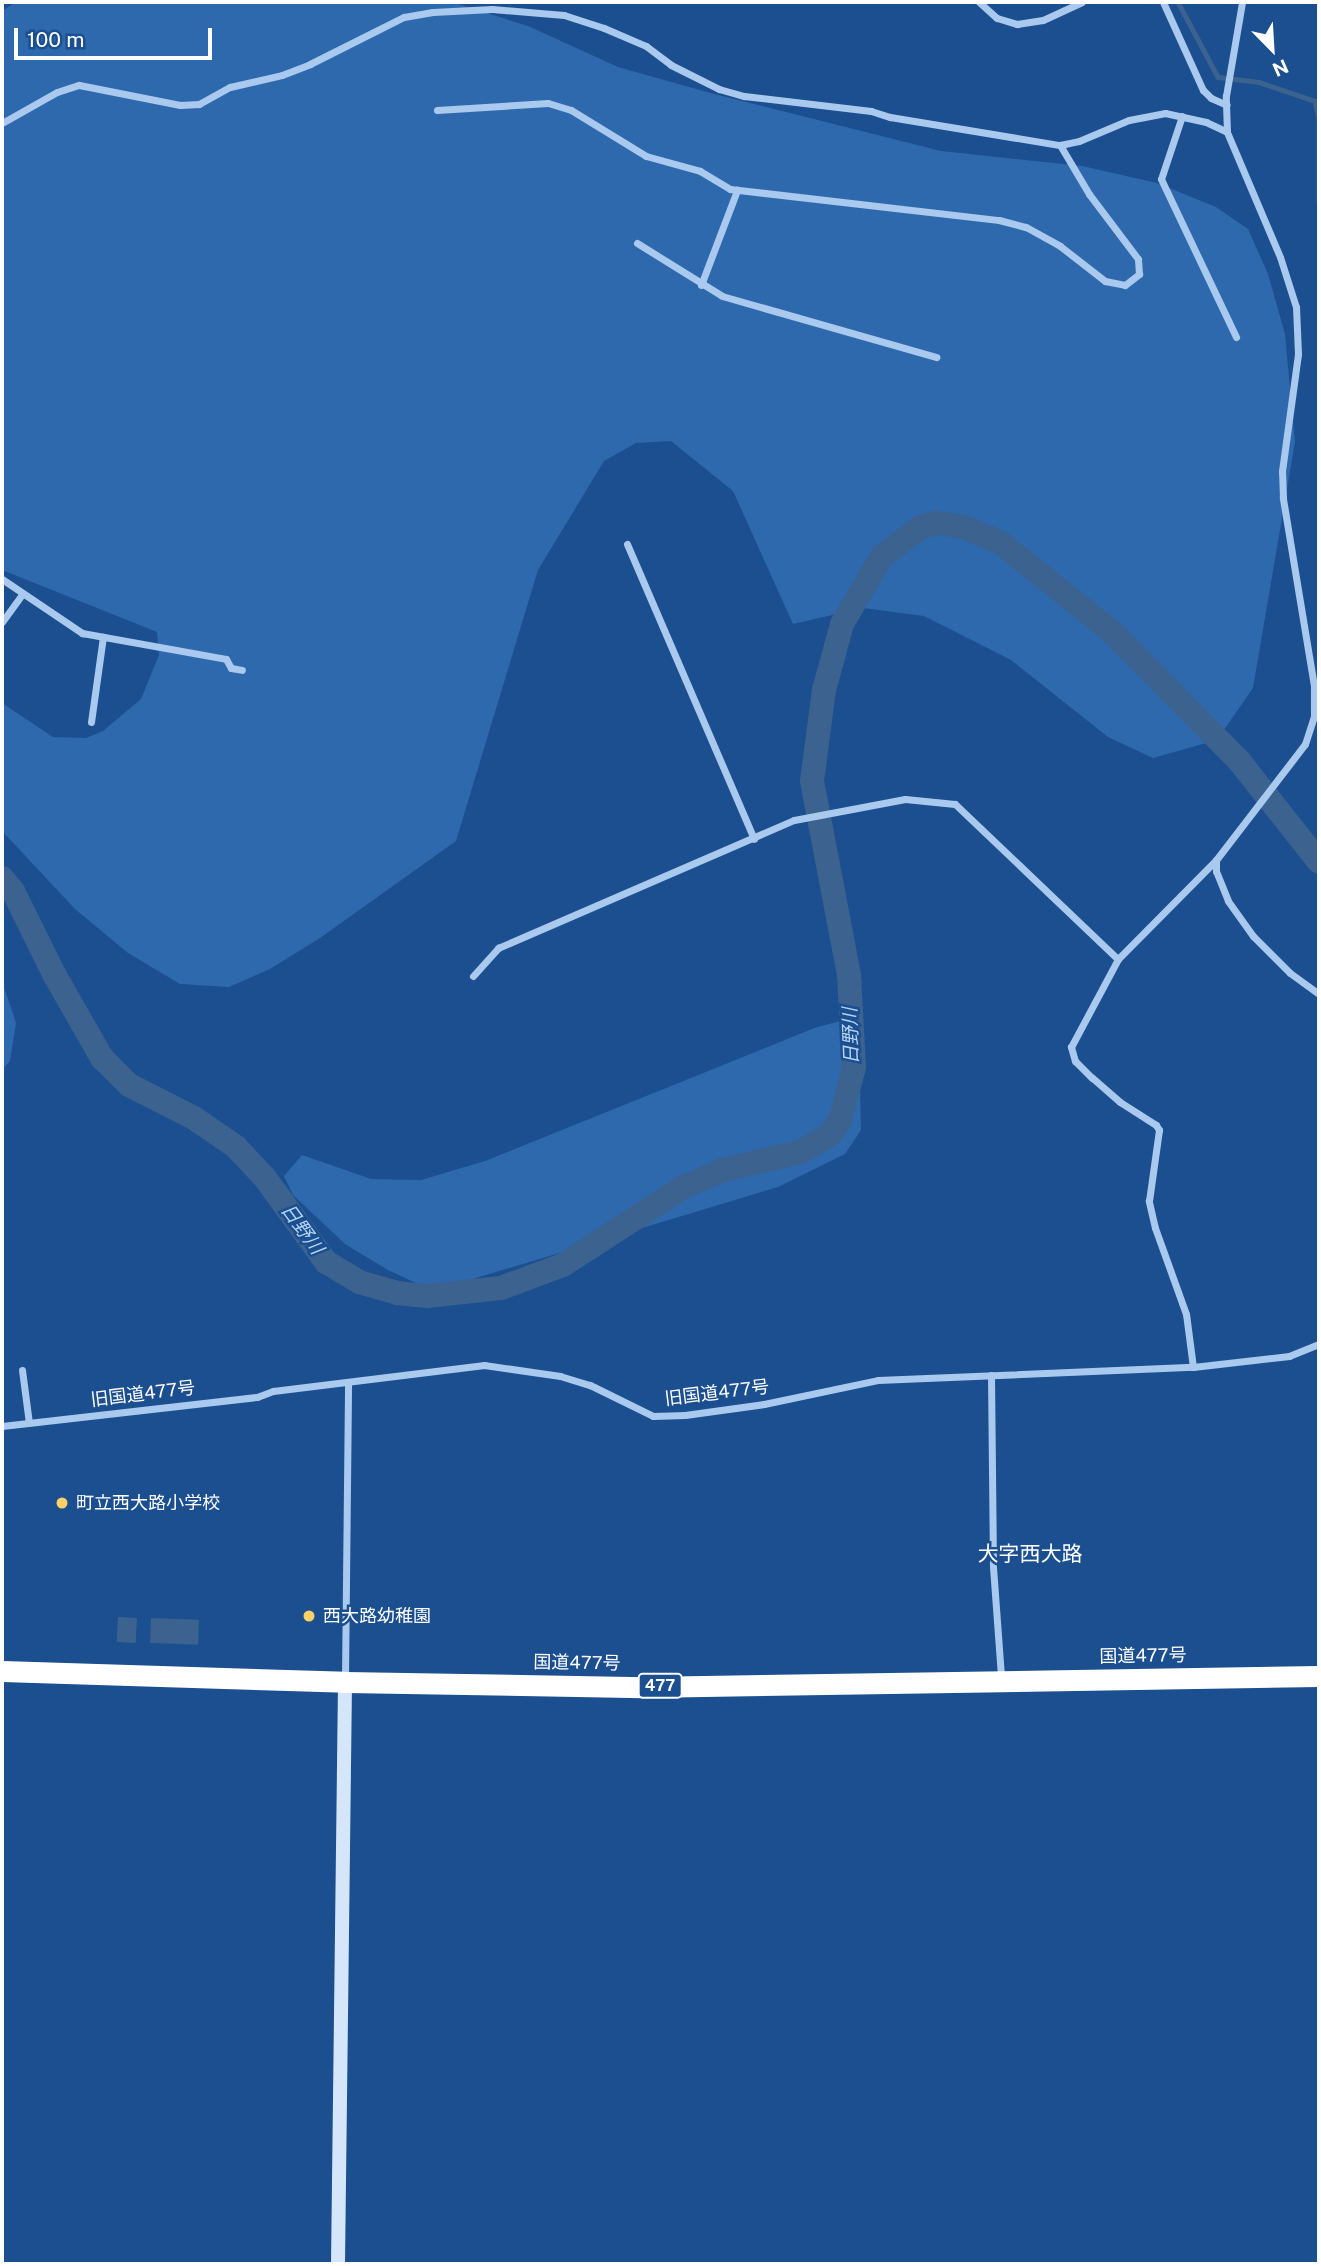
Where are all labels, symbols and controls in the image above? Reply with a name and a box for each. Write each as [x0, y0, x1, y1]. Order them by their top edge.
scale bar [18, 14, 215, 58]
north arrow [1237, 14, 1307, 84]
text: 100 m [27, 27, 84, 52]
text: N [1269, 55, 1292, 81]
water label: 日野川 [839, 1007, 863, 1065]
water label: 日野川 [276, 1199, 328, 1259]
street label: 旧国道477号 [663, 1376, 771, 1410]
street label: 旧国道477号 [89, 1377, 197, 1411]
place label: 町立西大路小学校 [76, 1492, 220, 1514]
marker: 町立西大路小学校 [54, 1495, 70, 1511]
district label: 大字西大路 [978, 1541, 1082, 1567]
place label: 西大路幼稚園 [323, 1605, 431, 1627]
marker: 西大路幼稚園 [301, 1608, 317, 1624]
street label: 国道477号 [1099, 1644, 1187, 1668]
street label: 国道477号 [533, 1651, 621, 1675]
road number: 477 [637, 1674, 683, 1698]

